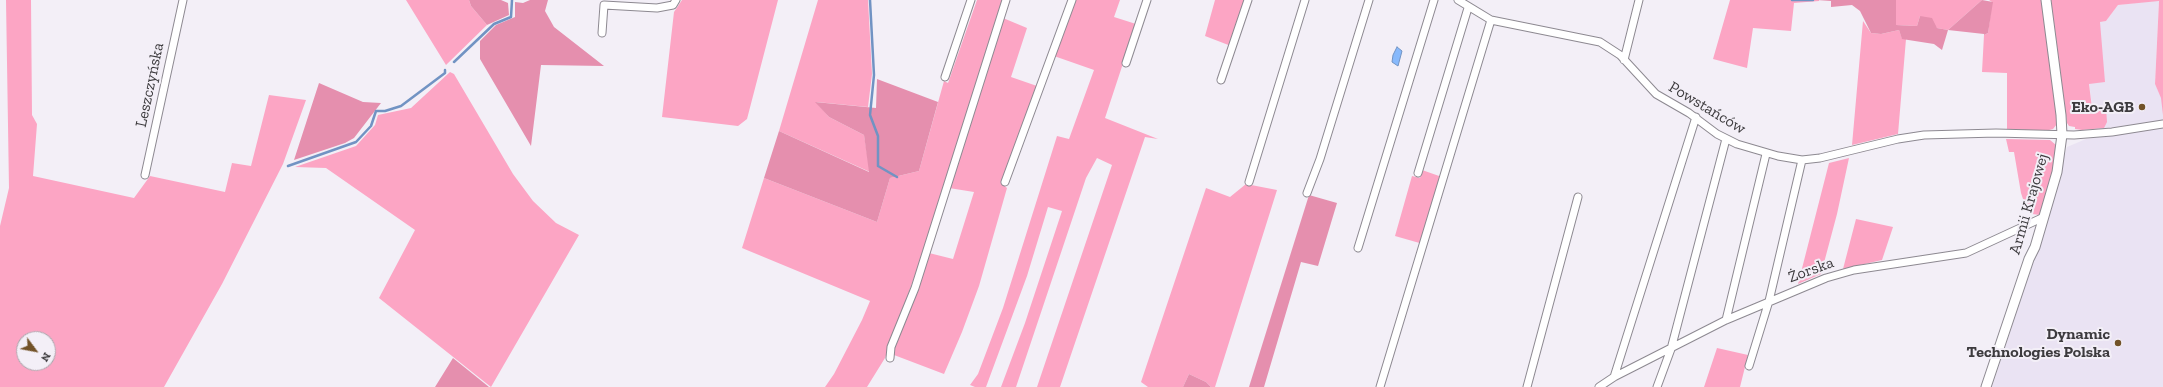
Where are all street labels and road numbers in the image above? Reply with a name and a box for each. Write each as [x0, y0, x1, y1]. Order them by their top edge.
street label: Leszczyńska [132, 41, 168, 129]
street label: Powstańców [1665, 77, 1749, 139]
street label: Armii Krajowej [2005, 151, 2053, 257]
street label: Żorska [1786, 253, 1836, 287]

